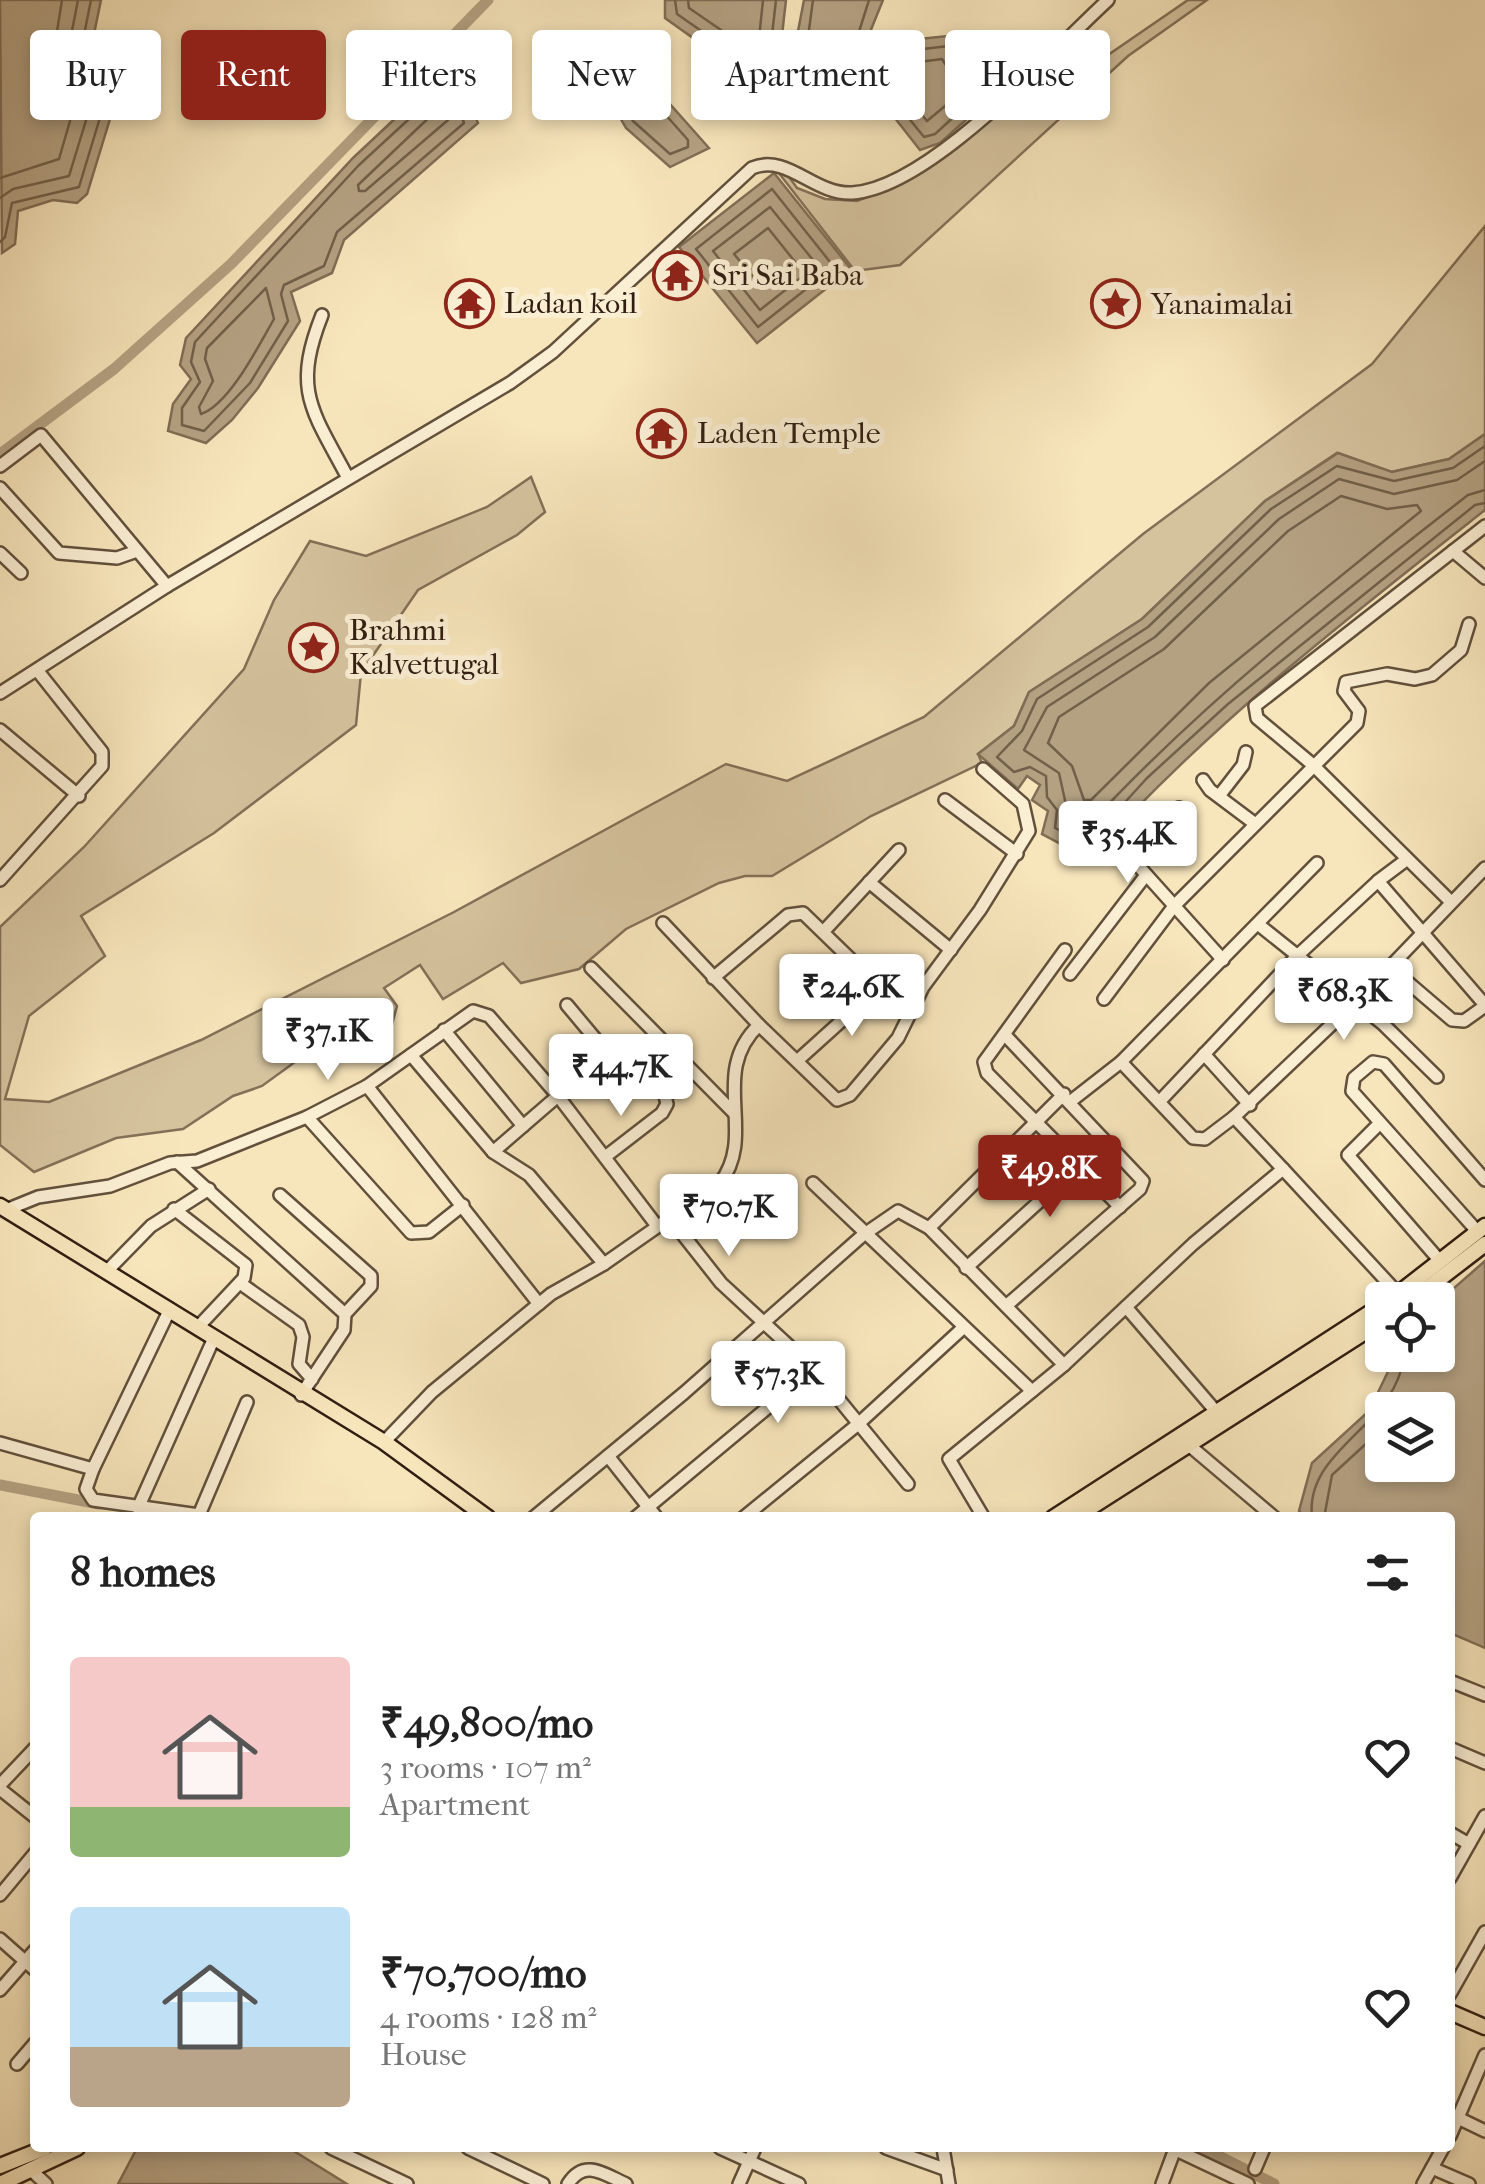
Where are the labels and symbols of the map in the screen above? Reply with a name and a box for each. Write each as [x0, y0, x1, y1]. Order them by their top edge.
temple icon: Sri Sai Baba [651, 249, 703, 301]
place label: Sri Sai Baba [712, 258, 864, 293]
temple icon: Ladan koil [443, 277, 495, 329]
place icon: Yanaimalai [1090, 278, 1142, 330]
place label: Ladan koil [504, 286, 637, 321]
place label: Yanaimalai [1150, 287, 1293, 322]
temple icon: Laden Temple [636, 407, 688, 459]
place label: Laden Temple [697, 416, 881, 451]
place label: Brahmi Kalvettugal [349, 613, 499, 682]
place icon: Brahmi Kalvettugal [288, 621, 340, 673]
pin: ₹35.4K [1047, 801, 1209, 886]
pin: ₹24.6K [771, 954, 933, 1039]
pin: ₹68.3K [1263, 958, 1425, 1043]
pin: ₹37.1K [247, 998, 409, 1083]
pin: ₹44.7K [540, 1034, 702, 1119]
pin: ₹49.8K [969, 1135, 1131, 1220]
pin: ₹70.7K [648, 1174, 810, 1259]
pin: ₹57.3K [697, 1341, 859, 1426]

